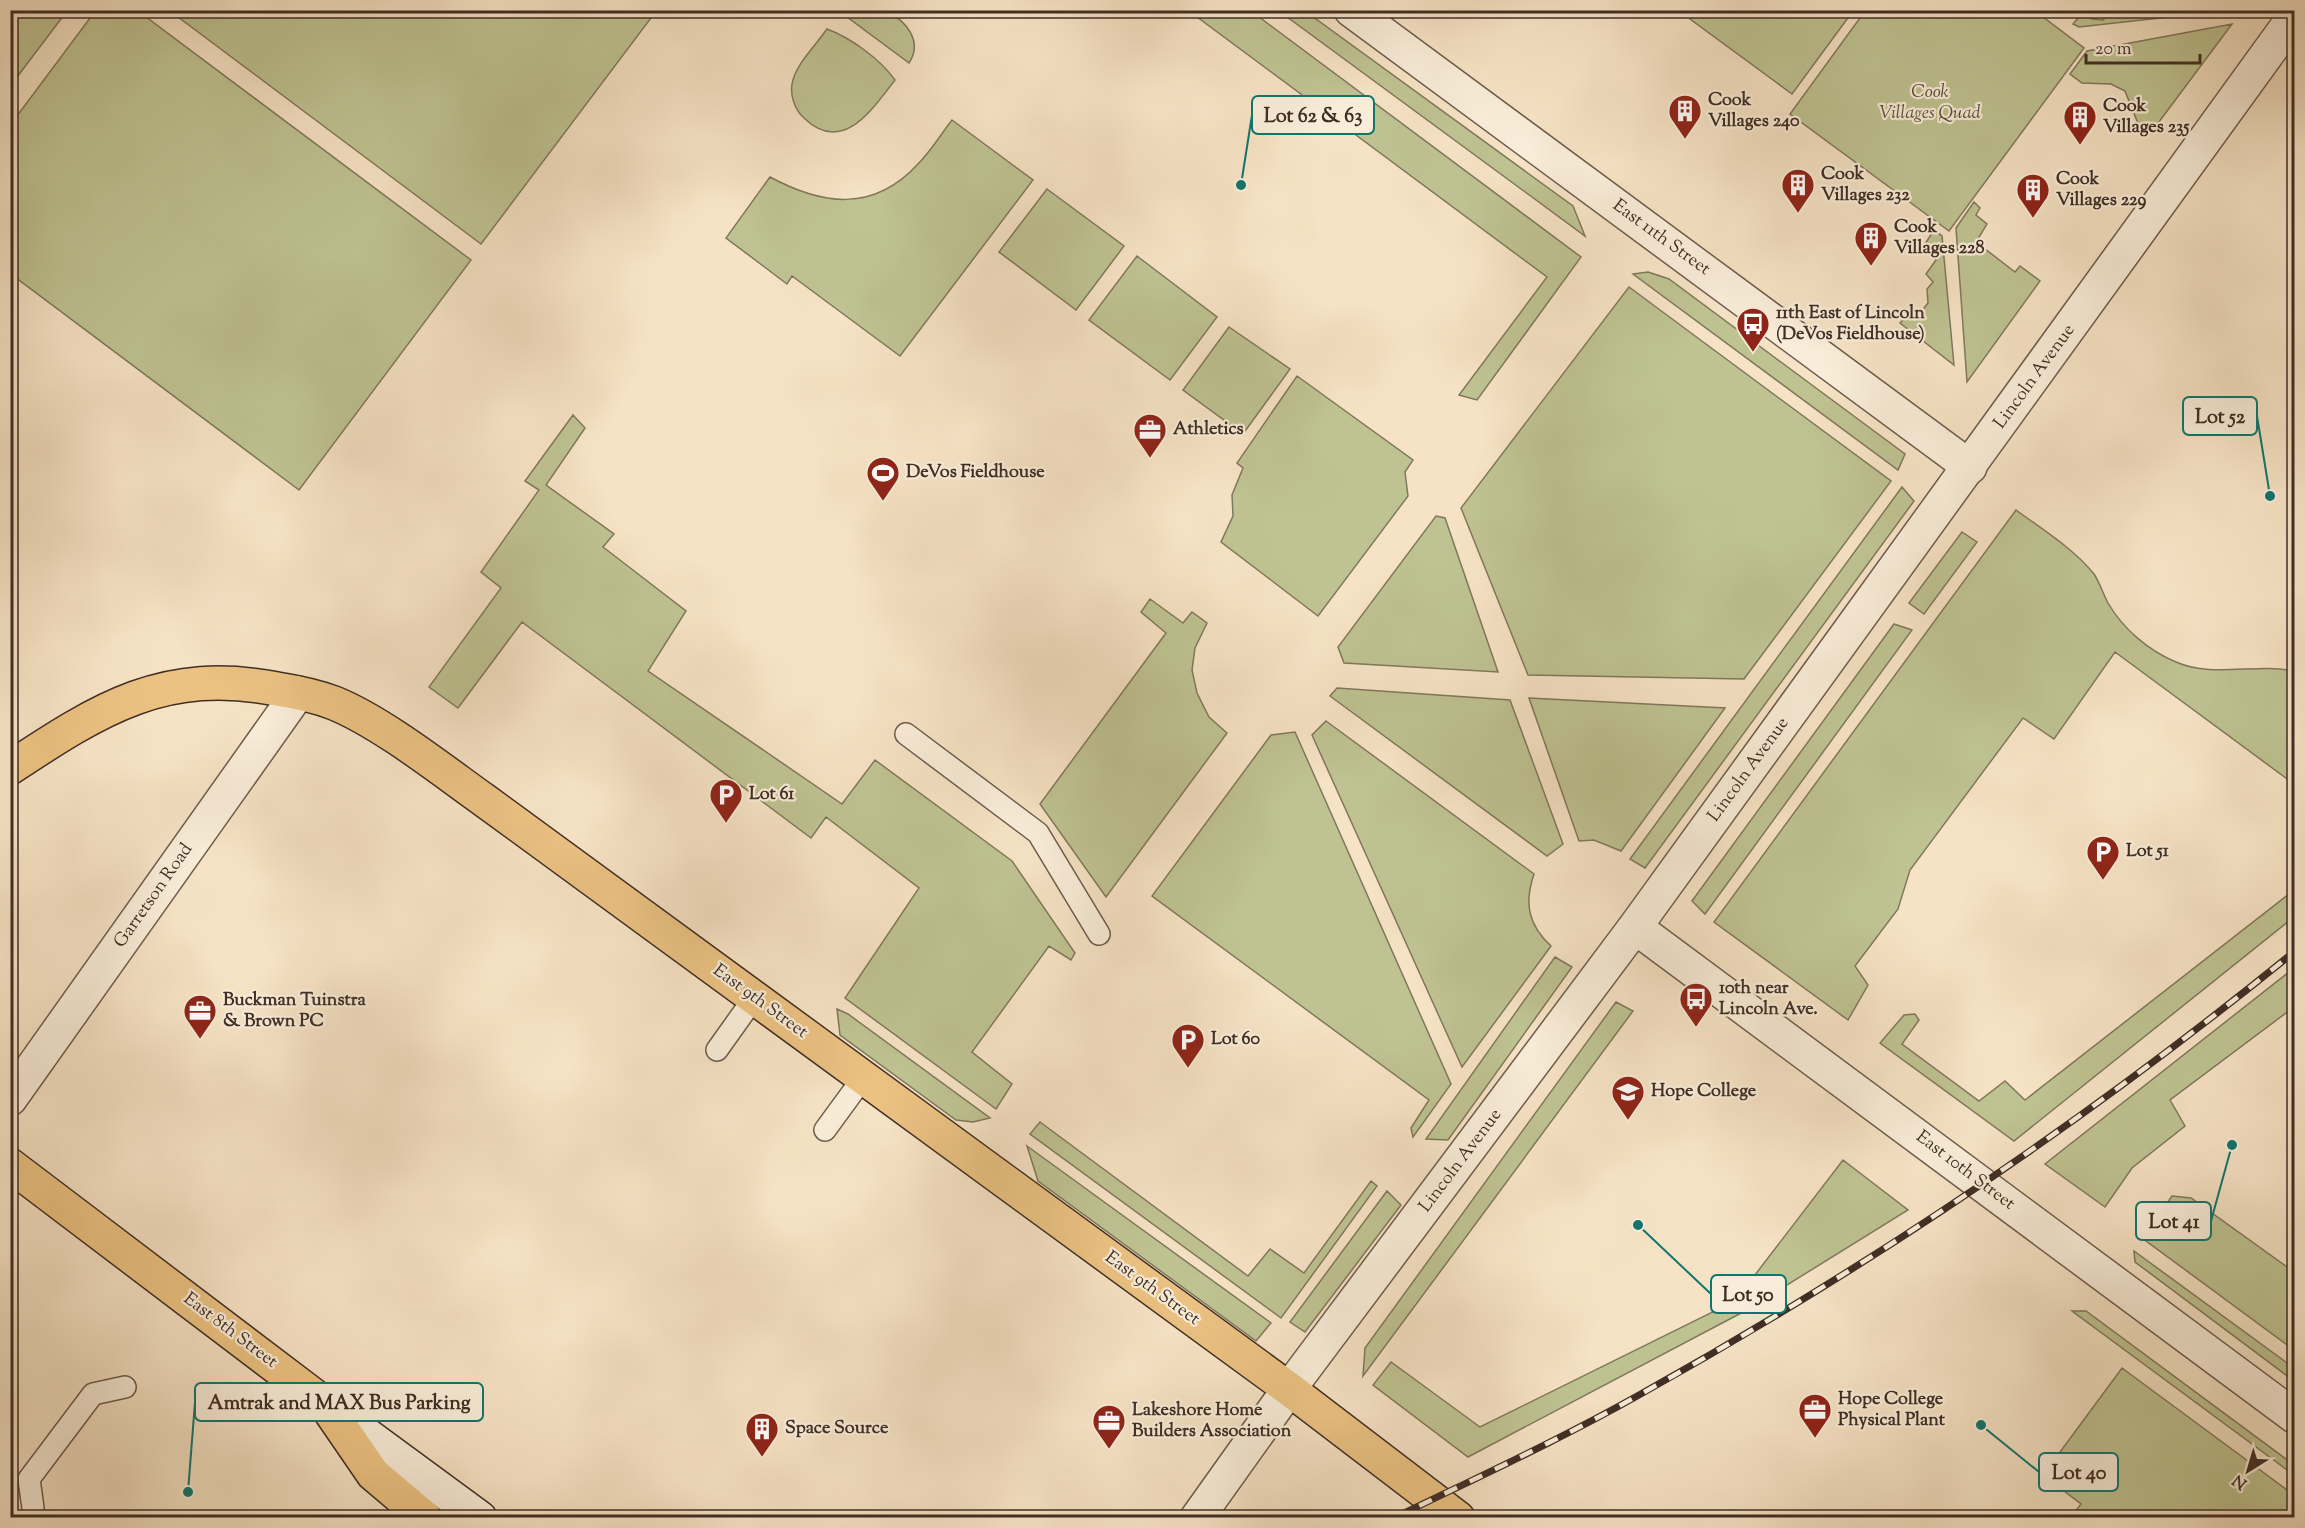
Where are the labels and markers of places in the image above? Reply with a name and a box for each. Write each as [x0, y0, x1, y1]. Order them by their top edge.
place label: Cook Villages 240 [1708, 88, 1800, 135]
building icon: Cook Villages 240 [1667, 93, 1703, 140]
place label: Cook Villages 235 [2103, 94, 2190, 141]
callout: Lot 62 & 63 [1252, 96, 1374, 134]
building icon: Cook Villages 235 [2062, 99, 2098, 146]
place label: Cook Villages 232 [1821, 162, 1910, 209]
building icon: Cook Villages 232 [1780, 167, 1816, 214]
place label: Cook Villages 229 [2056, 167, 2147, 214]
building icon: Cook Villages 229 [2015, 172, 2051, 219]
place label: Cook Villages 228 [1894, 215, 1985, 262]
building icon: Cook Villages 228 [1853, 220, 1889, 267]
place label: 11th East of Lincoln (DeVos Fieldhouse) [1776, 301, 1925, 348]
bus stop icon: 11th East of Lincoln (DeVos Fieldhouse) [1735, 306, 1771, 353]
callout: Lot 52 [2183, 397, 2257, 435]
office icon: Athletics [1132, 412, 1168, 459]
place label: Athletics [1173, 417, 1244, 443]
sports icon: DeVos Fieldhouse [865, 455, 901, 502]
place label: DeVos Fieldhouse [906, 460, 1045, 486]
parking icon: Lot 61 [708, 777, 744, 824]
place label: Lot 61 [749, 782, 795, 808]
parking icon: Lot 51 [2085, 834, 2121, 881]
place label: Lot 51 [2126, 839, 2170, 865]
place label: 10th near Lincoln Ave. [1719, 976, 1818, 1023]
bus stop icon: 10th near Lincoln Ave. [1678, 981, 1714, 1028]
place label: Buckman Tuinstra & Brown PC [223, 988, 366, 1035]
office icon: Buckman Tuinstra & Brown PC [182, 993, 218, 1040]
parking icon: Lot 60 [1170, 1022, 1206, 1069]
place label: Lot 60 [1211, 1027, 1261, 1053]
school or university icon: Hope College [1610, 1074, 1646, 1121]
place label: Hope College [1651, 1079, 1757, 1105]
callout: Lot 41 [2136, 1202, 2211, 1240]
callout: Lot 50 [1711, 1275, 1786, 1313]
callout: Amtrak and MAX Bus Parking [195, 1383, 483, 1421]
place label: Hope College Physical Plant [1838, 1387, 1946, 1434]
office icon: Hope College Physical Plant [1797, 1392, 1833, 1439]
place label: Lakeshore Home Builders Association [1132, 1398, 1292, 1445]
office icon: Lakeshore Home Builders Association [1091, 1403, 1127, 1450]
building icon: Space Source [744, 1411, 780, 1458]
place label: Space Source [785, 1416, 889, 1442]
callout: Lot 40 [2039, 1453, 2118, 1491]

